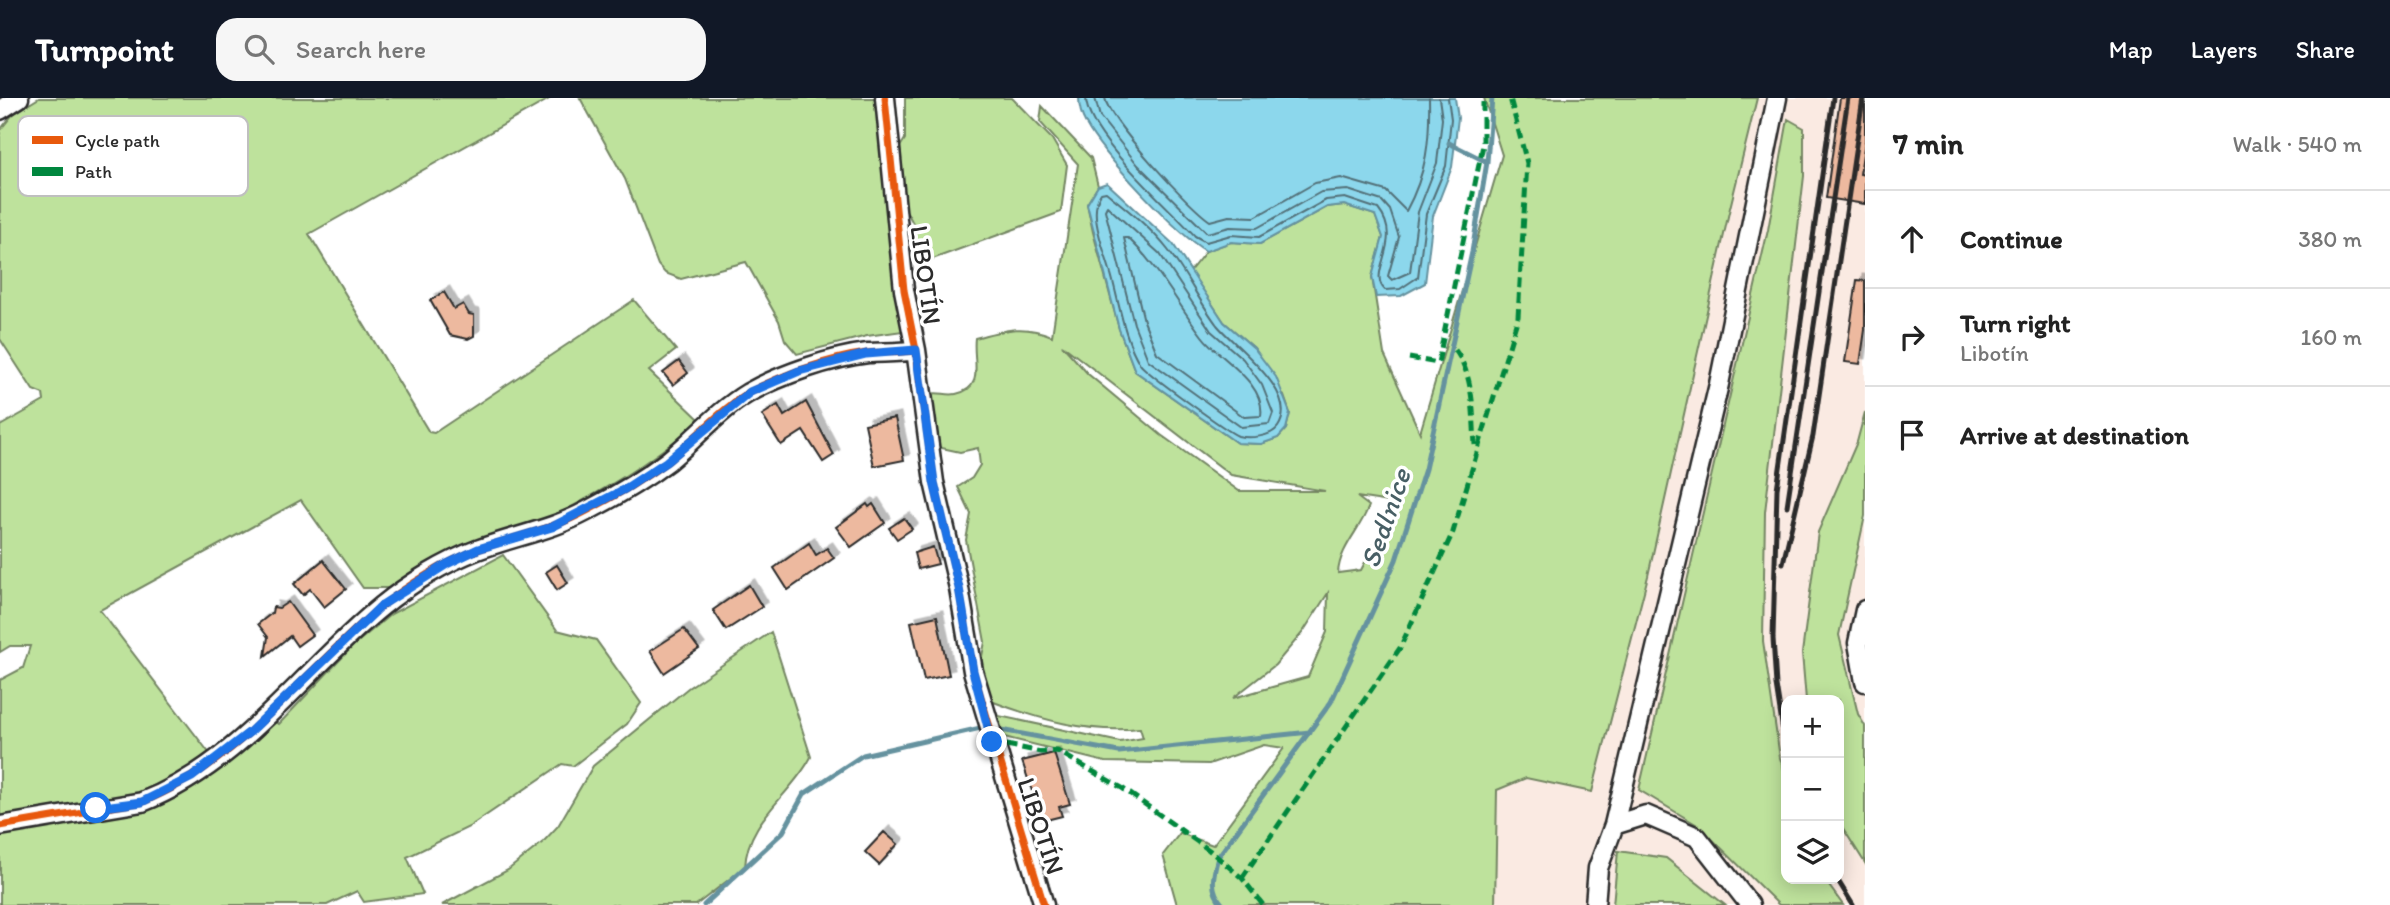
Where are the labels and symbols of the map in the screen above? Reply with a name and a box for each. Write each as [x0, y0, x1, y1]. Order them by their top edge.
legend [18, 116, 248, 196]
text: Cycle path [75, 129, 160, 152]
text: Path [75, 160, 112, 183]
street label: LIBOTÍN [903, 223, 949, 327]
water label: Sedlnice [1352, 463, 1418, 572]
route end [976, 726, 1007, 757]
street label: LIBOTÍN [1010, 774, 1072, 878]
route start [80, 792, 111, 823]

